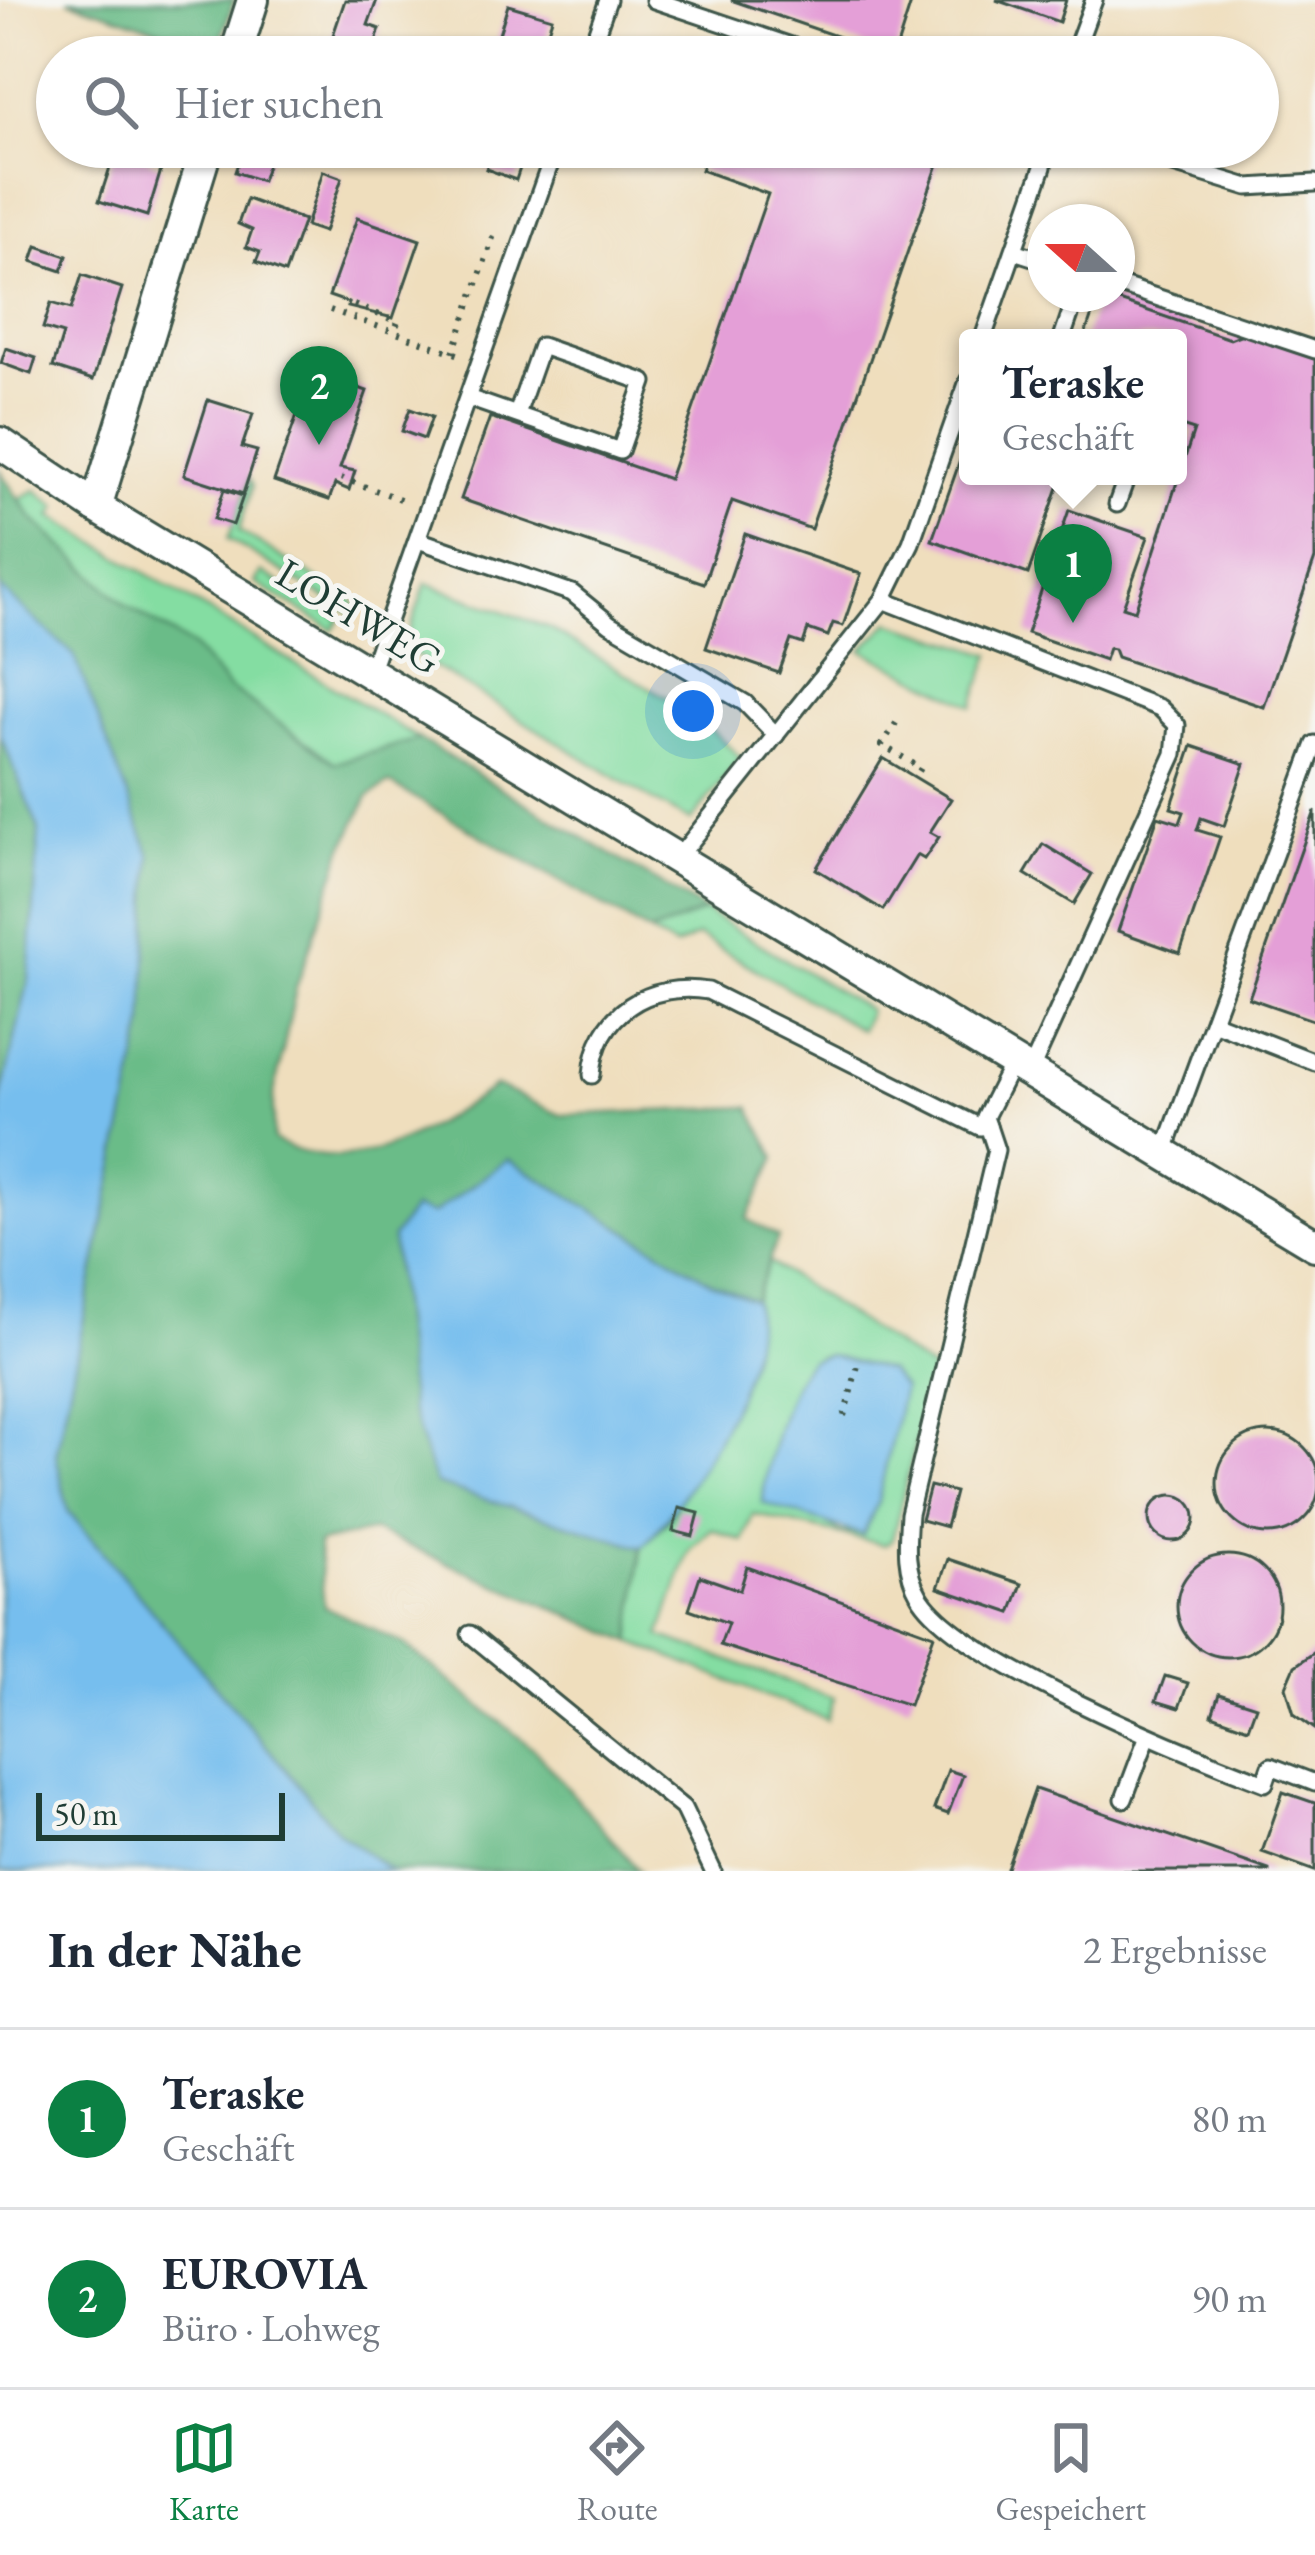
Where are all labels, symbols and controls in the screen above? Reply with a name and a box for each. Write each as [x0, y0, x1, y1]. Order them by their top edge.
search box [36, 36, 1279, 168]
icon: search [78, 69, 144, 135]
text: Hier suchen [174, 73, 384, 131]
north arrow [1027, 204, 1135, 312]
popup [959, 329, 1187, 485]
pin: 2 [280, 346, 358, 445]
text: Teraske [1002, 353, 1144, 411]
text: Geschäft [1002, 411, 1134, 462]
pin: 1 [1034, 524, 1112, 623]
street label: LOHWEG [266, 545, 452, 687]
your location [663, 681, 723, 741]
scale bar [36, 1787, 285, 1840]
text: 50 m [54, 1792, 118, 1835]
text: In der Nähe [48, 1916, 302, 1982]
text: 2 Ergebnisse [1083, 1924, 1267, 1975]
text: Teraske [162, 2064, 305, 2122]
text: 1 [77, 2093, 97, 2144]
text: 80 m [1191, 2093, 1267, 2144]
text: Geschäft [162, 2122, 294, 2173]
text: EUROVIA [162, 2244, 367, 2302]
text: 2 [77, 2273, 97, 2324]
text: 90 m [1191, 2273, 1267, 2324]
text: Büro · Lohweg [162, 2302, 380, 2353]
tab: Karte [169, 2415, 239, 2530]
tab: Route [577, 2415, 658, 2530]
tab: Gespeichert [996, 2415, 1146, 2530]

